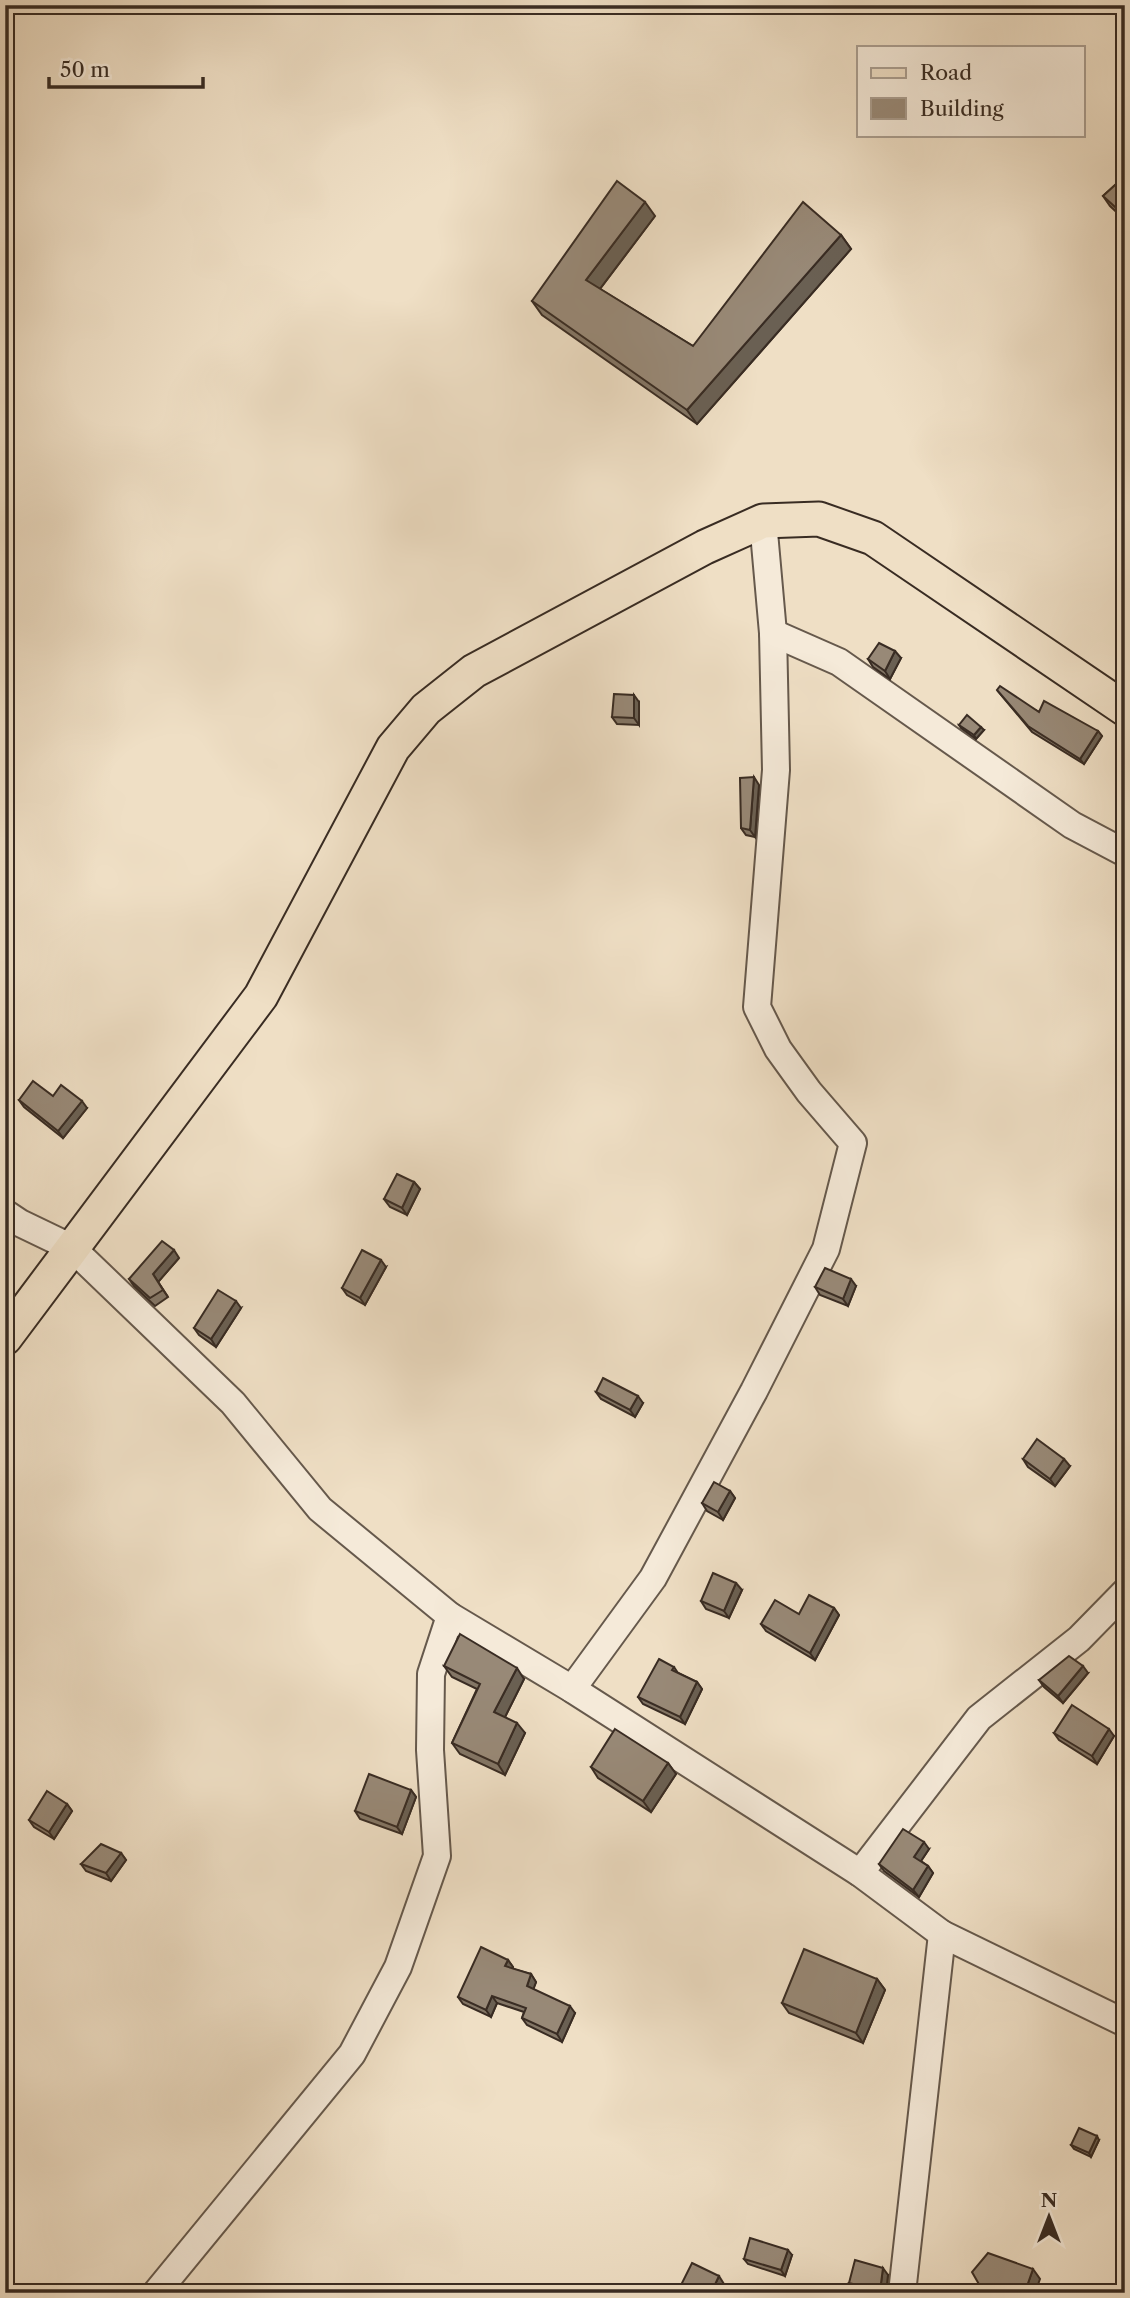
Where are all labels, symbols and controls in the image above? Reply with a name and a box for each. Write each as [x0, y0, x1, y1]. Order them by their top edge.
scale bar [49, 46, 203, 90]
legend [857, 46, 1084, 136]
text: 50 m [60, 57, 110, 82]
text: Road [920, 60, 972, 85]
text: Building [920, 96, 1005, 121]
north arrow [1014, 2182, 1084, 2252]
text: N [1041, 2189, 1057, 2212]

